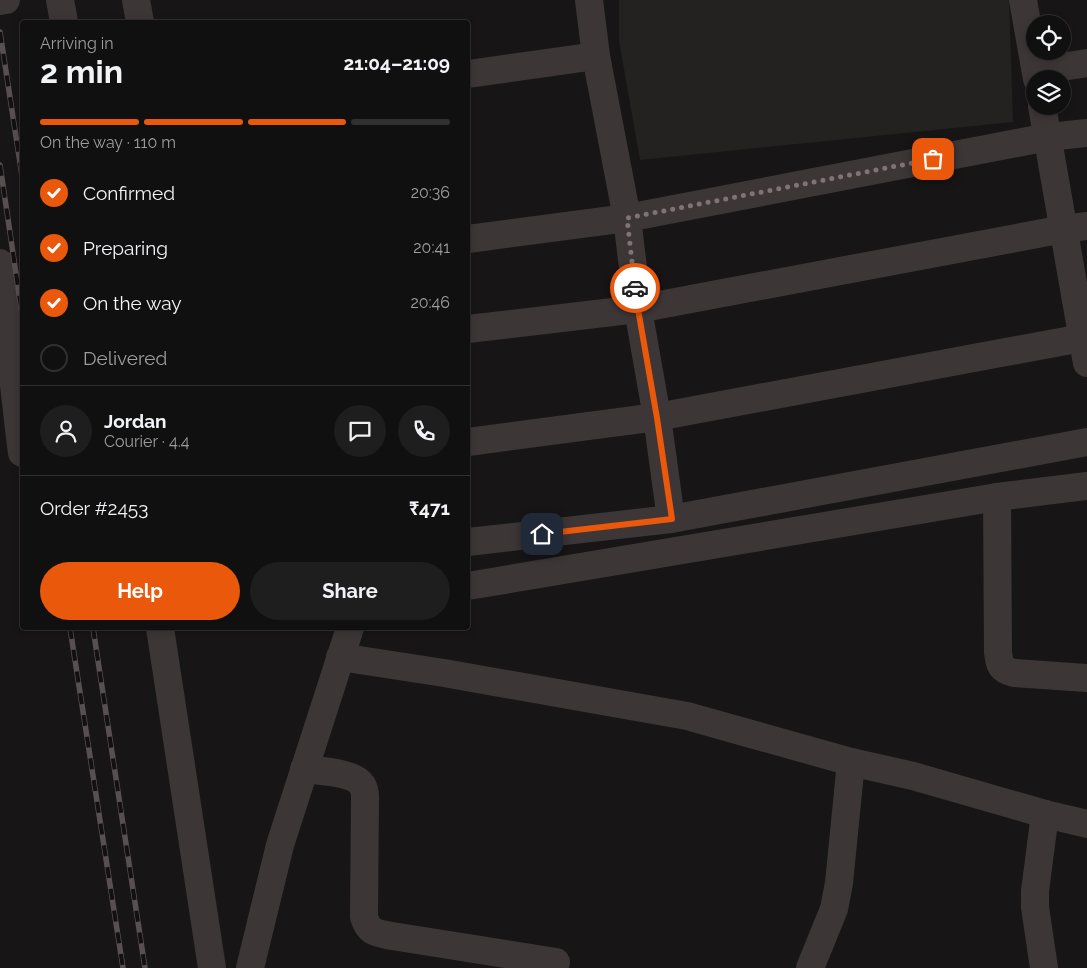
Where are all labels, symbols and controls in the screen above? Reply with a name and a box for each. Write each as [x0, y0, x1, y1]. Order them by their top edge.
map controls [1026, 15, 1071, 115]
button: locate [1026, 15, 1071, 60]
text: Arriving in [40, 34, 114, 53]
text: 21:04–21:09 [344, 52, 450, 74]
text: 2 min [40, 53, 123, 90]
button: layers [1026, 70, 1071, 115]
text: On the way · 110 m [40, 133, 176, 152]
pin [912, 138, 954, 180]
icon: bag [919, 145, 947, 173]
icon: check [40, 179, 68, 207]
text: Confirmed [83, 182, 175, 204]
text: 20:36 [411, 183, 450, 202]
icon: check [40, 234, 68, 262]
text: Preparing [83, 237, 168, 259]
text: 20:41 [413, 238, 450, 257]
courier [610, 263, 660, 313]
icon: car [621, 274, 649, 302]
icon: check [40, 289, 68, 317]
text: On the way [83, 292, 182, 314]
text: 20:46 [410, 293, 450, 312]
text: Delivered [83, 347, 167, 369]
button: person [40, 405, 92, 457]
button: chat [334, 405, 386, 457]
button: phone [398, 405, 450, 457]
text: Jordan [104, 410, 167, 432]
text: Courier · 4.4 [104, 432, 189, 451]
text: Order #2453 [40, 497, 148, 519]
text: ₹471 [409, 497, 450, 519]
pin [521, 513, 563, 555]
icon: home [528, 520, 556, 548]
button: Help [40, 562, 240, 620]
button: Share [250, 562, 450, 620]

